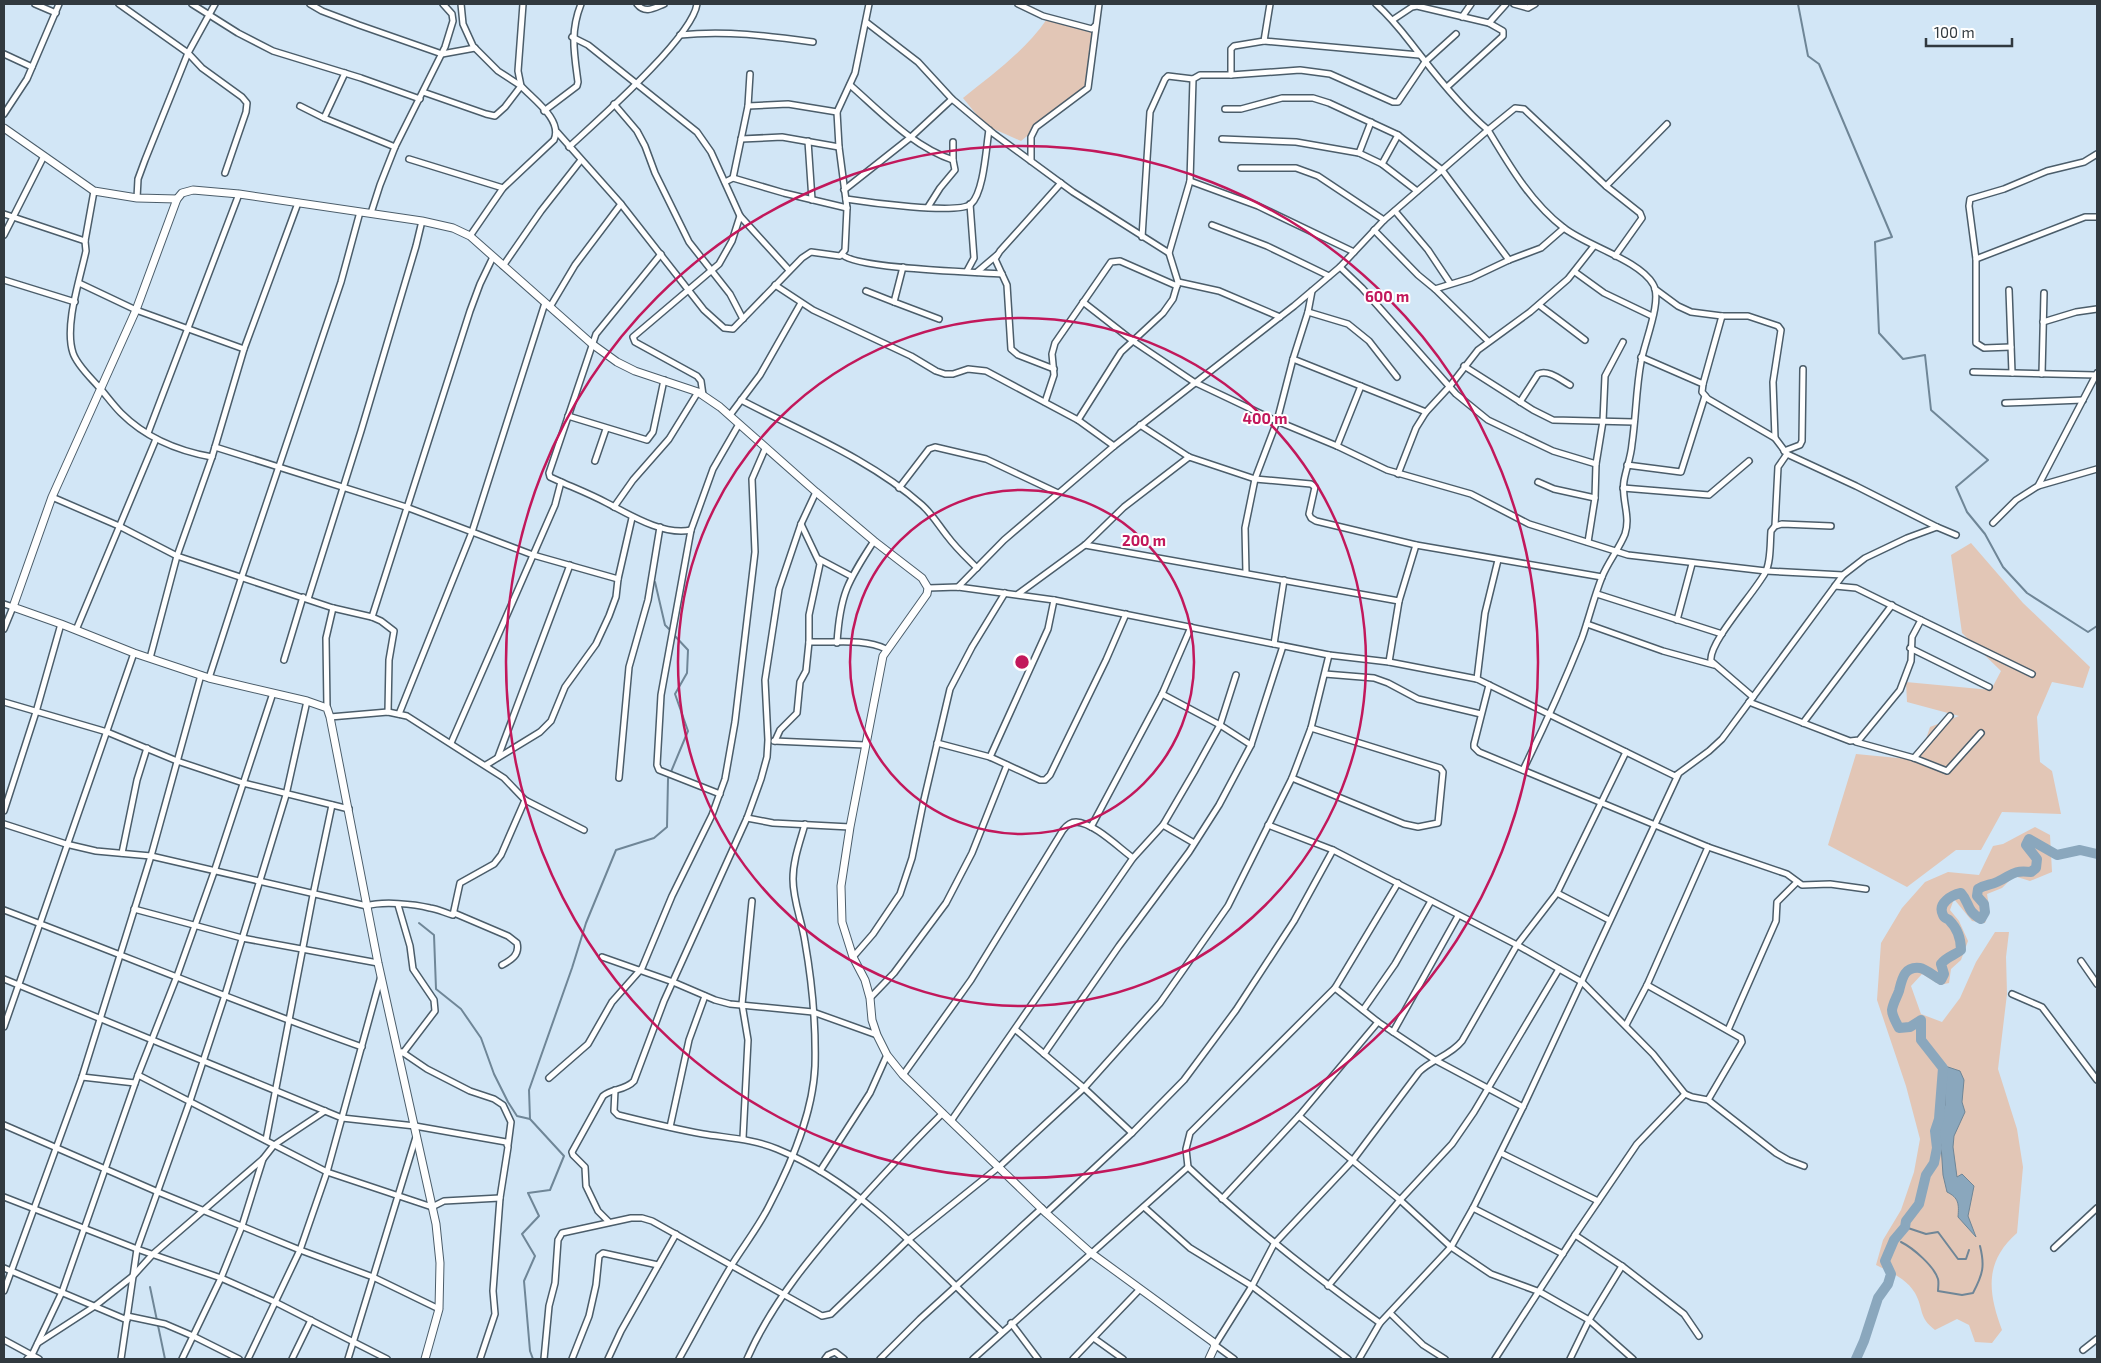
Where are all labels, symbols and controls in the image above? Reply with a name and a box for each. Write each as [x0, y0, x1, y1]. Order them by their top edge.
scale bar [1926, 15, 2012, 47]
text: 100 m [1934, 23, 1975, 41]
text: 600 m [1365, 287, 1409, 305]
text: 400 m [1243, 409, 1287, 427]
text: 200 m [1122, 531, 1166, 549]
centre of rings [1013, 653, 1031, 671]

